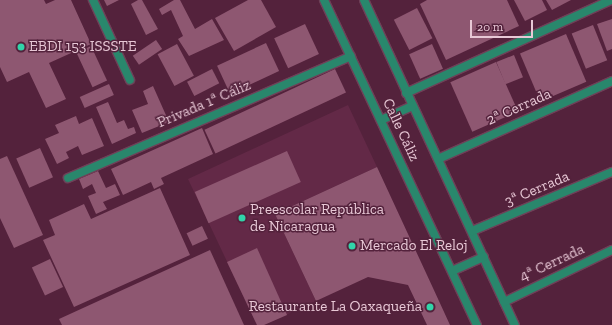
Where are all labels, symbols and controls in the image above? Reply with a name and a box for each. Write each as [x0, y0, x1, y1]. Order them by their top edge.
scale bar [472, 12, 535, 38]
text: 20 m [477, 20, 503, 34]
place label: EBDI 153 ISSSTE [29, 38, 137, 56]
marker: EBDI 153 ISSSTE [16, 42, 26, 52]
street label: Privada 1ª Cáliz [155, 76, 253, 132]
street label: 2ª Cerrada [484, 85, 554, 129]
street label: Calle Cáliz [379, 96, 423, 164]
street label: 3ª Cerrada [502, 167, 572, 211]
place label: Preescolar República de Nicaragua [250, 200, 384, 235]
marker: Preescolar República de Nicaragua [237, 213, 247, 223]
place label: Mercado El Reloj [360, 237, 468, 255]
street label: 4ª Cerrada [517, 240, 587, 286]
marker: Mercado El Reloj [347, 241, 357, 251]
place label: Restaurante La Oaxaqueña [249, 298, 422, 316]
marker: Restaurante La Oaxaqueña [425, 302, 435, 312]

